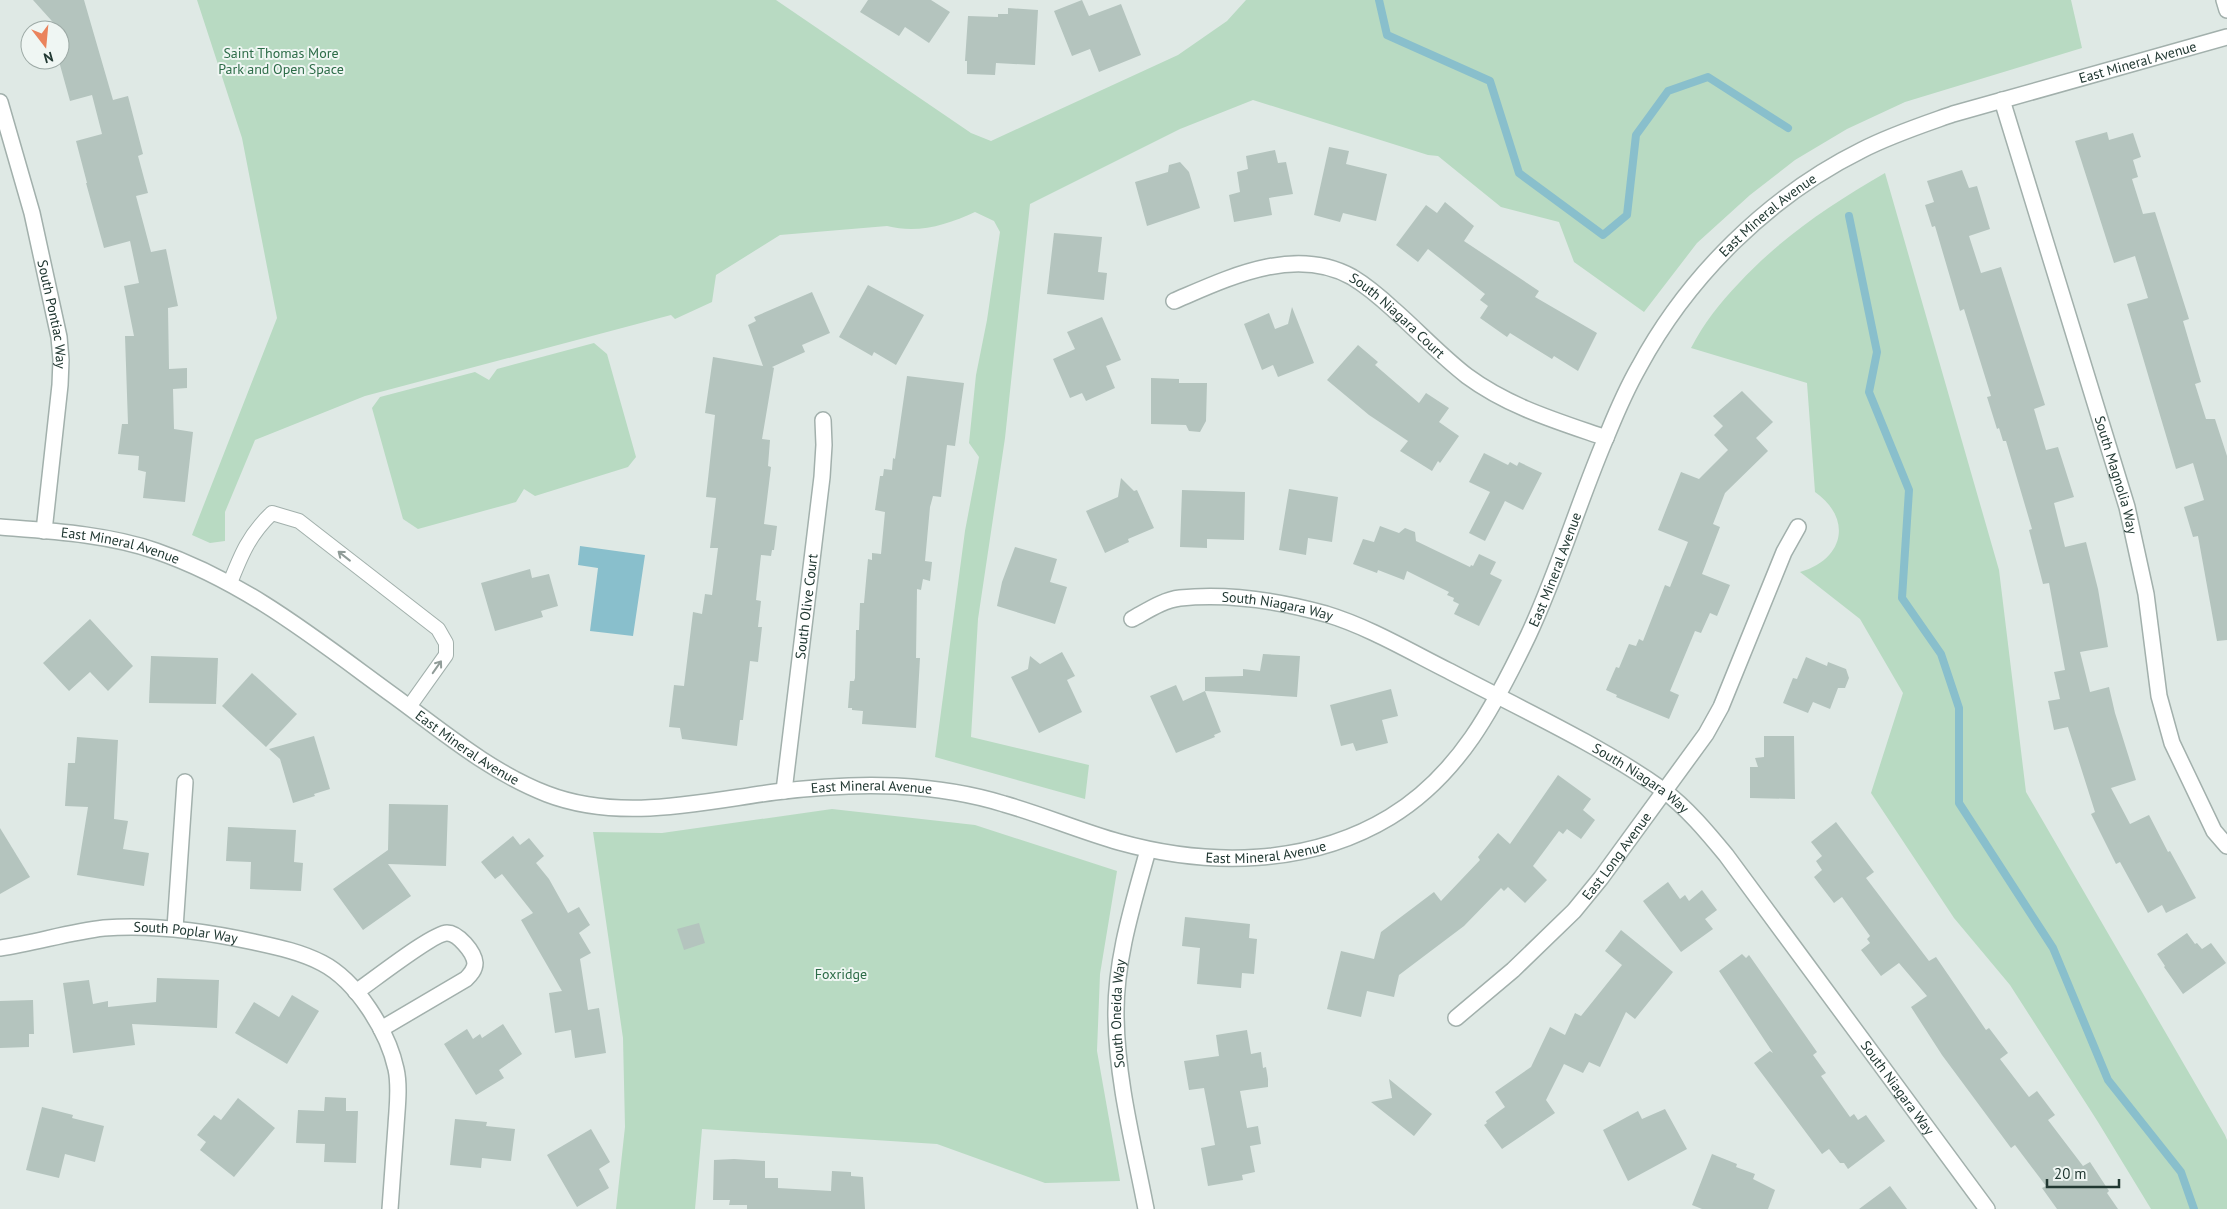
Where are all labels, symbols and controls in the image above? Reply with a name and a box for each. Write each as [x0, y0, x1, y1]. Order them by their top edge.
north arrow [20, 20, 70, 70]
street label: East Mineral Avenue [2077, 37, 2199, 87]
park label: Saint Thomas More Park and Open Space [218, 44, 344, 78]
text: N [42, 48, 55, 67]
street label: East Mineral Avenue [1715, 169, 1820, 261]
street label: South Pontiac Way [33, 258, 70, 370]
street label: South Niagara Court [1346, 269, 1449, 362]
street label: South Magnolia Way [2091, 414, 2142, 536]
street label: East Mineral Avenue [1524, 510, 1585, 630]
street label: East Mineral Avenue [60, 523, 182, 568]
one-way arrow [338, 550, 351, 561]
street label: South Olive Court [791, 552, 822, 660]
street label: South Niagara Way [1221, 588, 1336, 625]
one-way arrow [432, 660, 442, 674]
street label: East Mineral Avenue [412, 706, 522, 789]
street label: South Niagara Way [1589, 739, 1693, 817]
street label: East Mineral Avenue [810, 776, 933, 798]
street label: East Long Avenue [1578, 808, 1655, 903]
street label: East Mineral Avenue [1205, 837, 1328, 867]
street label: South Poplar Way [134, 918, 240, 947]
street label: South Oneida Way [1107, 957, 1130, 1069]
park label: Foxridge [815, 965, 867, 983]
street label: South Niagara Way [1857, 1037, 1939, 1139]
scale bar [2047, 1156, 2120, 1188]
text: 20 m [2054, 1164, 2087, 1183]

